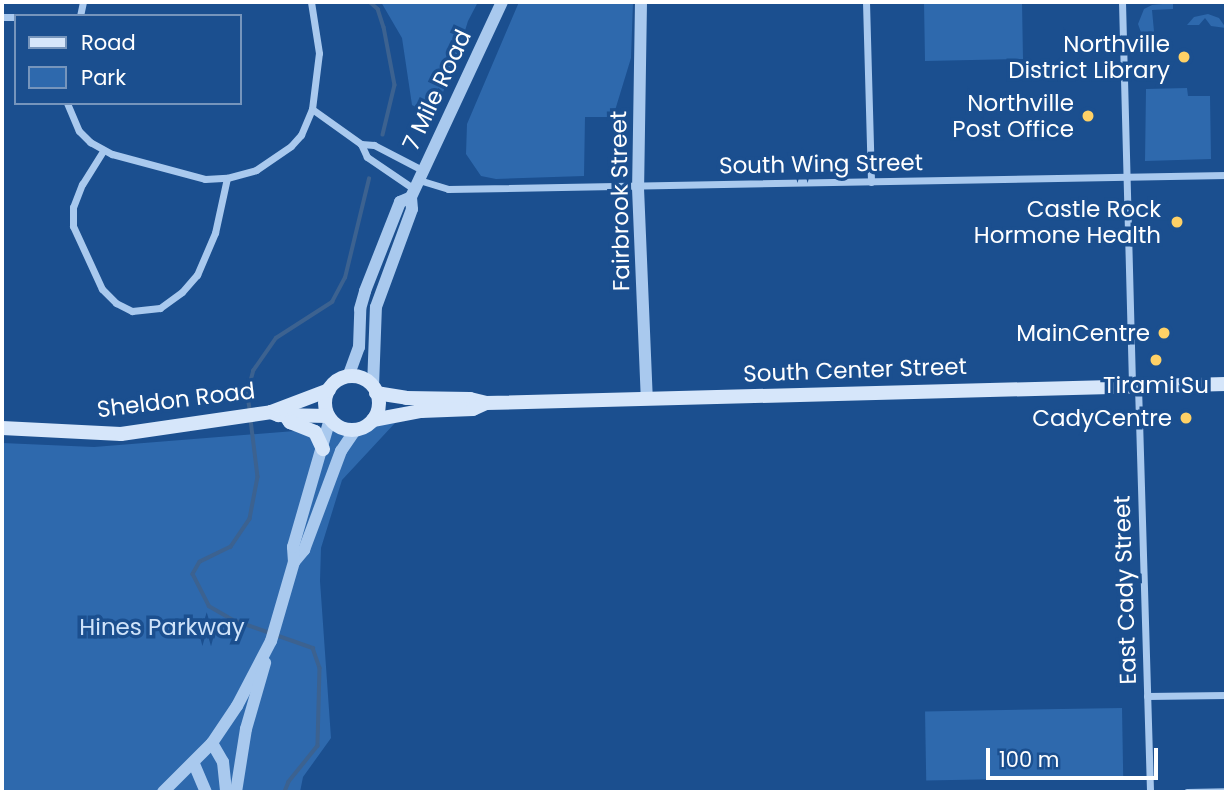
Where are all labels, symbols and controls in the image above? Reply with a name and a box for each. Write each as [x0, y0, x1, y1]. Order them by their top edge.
legend [14, 14, 242, 105]
street label: 7 Mile Road [397, 25, 477, 155]
text: Road [81, 28, 136, 57]
place label: Northville District Library [1008, 30, 1170, 84]
marker: Northville District Library [1176, 49, 1192, 65]
text: Park [81, 63, 126, 92]
place label: Northville Post Office [952, 89, 1074, 143]
marker: Northville Post Office [1080, 108, 1096, 124]
street label: Fairbrook Street [605, 111, 635, 291]
street label: South Wing Street [719, 148, 923, 180]
place label: Castle Rock Hormone Health [974, 195, 1161, 249]
marker: Castle Rock Hormone Health [1167, 212, 1187, 232]
place label: MainCentre [1016, 319, 1150, 347]
marker: MainCentre [1156, 325, 1172, 341]
street label: South Center Street [743, 352, 967, 388]
marker: Tirami Su [1148, 352, 1164, 368]
place label: Tirami Su [1103, 371, 1209, 399]
street label: Sheldon Road [95, 377, 257, 423]
place label: CadyCentre [1032, 404, 1172, 432]
marker: CadyCentre [1178, 410, 1194, 426]
street label: East Cady Street [1108, 495, 1142, 685]
park label: Hines Parkway [79, 613, 245, 641]
scale bar [990, 734, 1162, 778]
text: 100 m [999, 745, 1059, 774]

